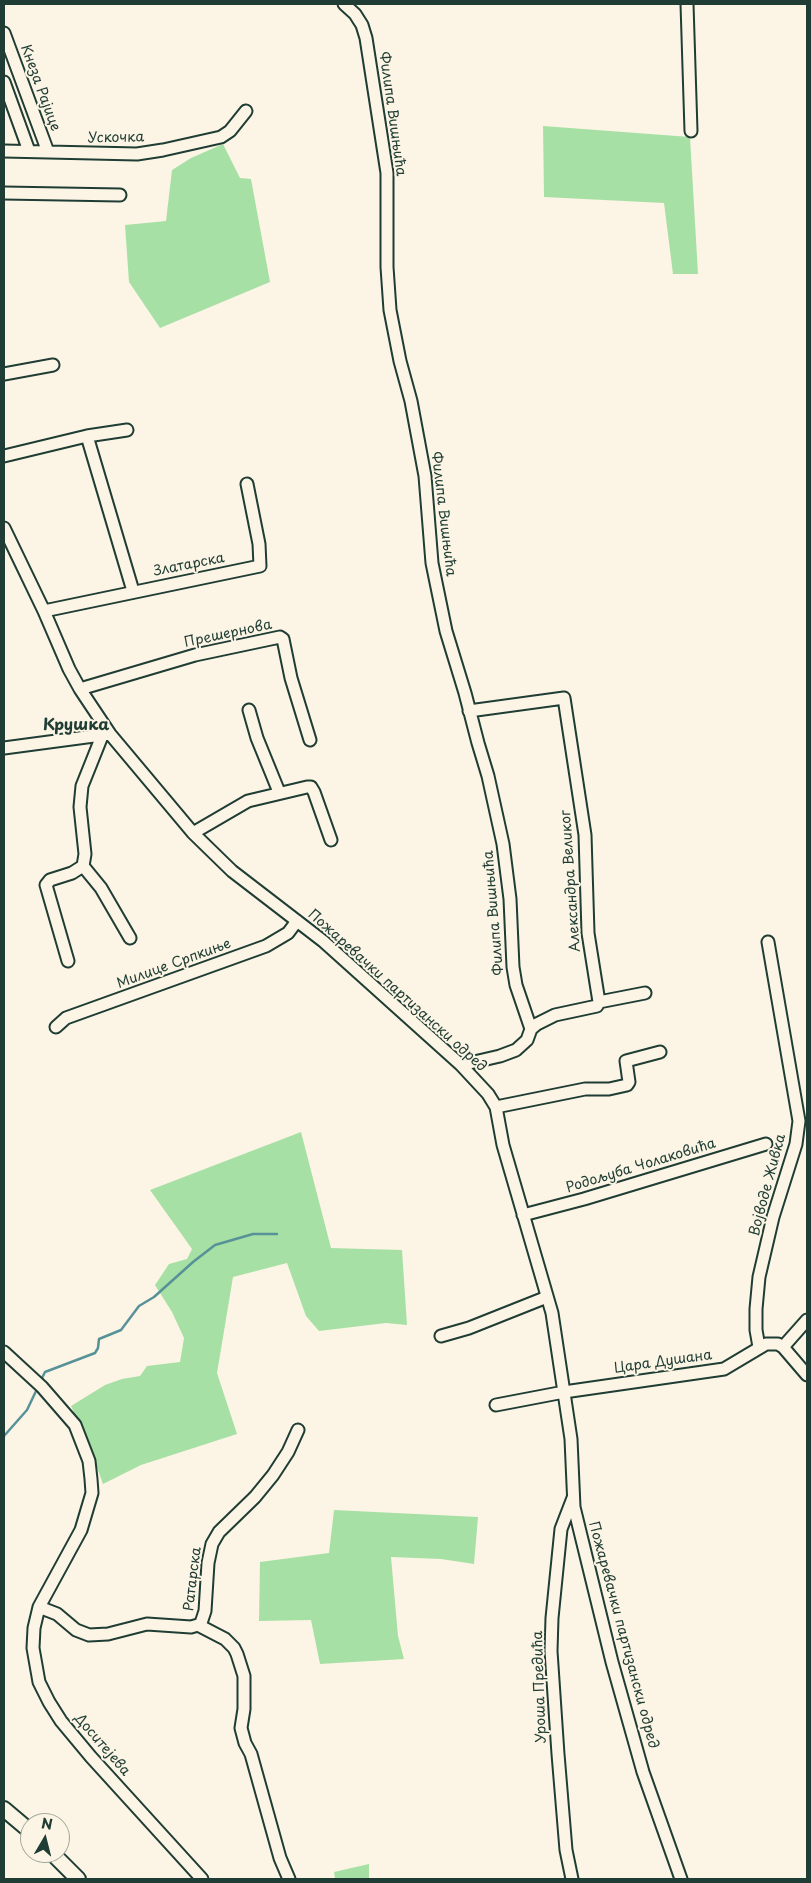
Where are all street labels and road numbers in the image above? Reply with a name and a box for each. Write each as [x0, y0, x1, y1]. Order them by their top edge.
street label: Кнеза Рајице [17, 42, 63, 134]
street label: Филипа Вишњића [375, 51, 409, 177]
street label: Ускочка [88, 129, 144, 147]
street label: Филипа Вишњића [427, 451, 459, 577]
street label: Златарска [152, 550, 226, 580]
street label: Прешернова [183, 617, 273, 651]
street label: Александра Великог [558, 809, 584, 953]
street label: Филипа Вишњића [480, 850, 508, 976]
street label: Пожаревачки партизански одред [304, 906, 490, 1076]
street label: Милице Српкиње [115, 936, 233, 992]
street label: Војводе Живка [746, 1132, 790, 1238]
street label: Родољуба Чолаковића [564, 1135, 718, 1197]
street label: Цара Душана [613, 1347, 713, 1377]
street label: Пожаревачки партизански одред [585, 1520, 661, 1750]
street label: Ратарска [181, 1546, 205, 1612]
street label: Уроша Предића [530, 1631, 550, 1743]
street label: Доситејева [70, 1710, 134, 1780]

